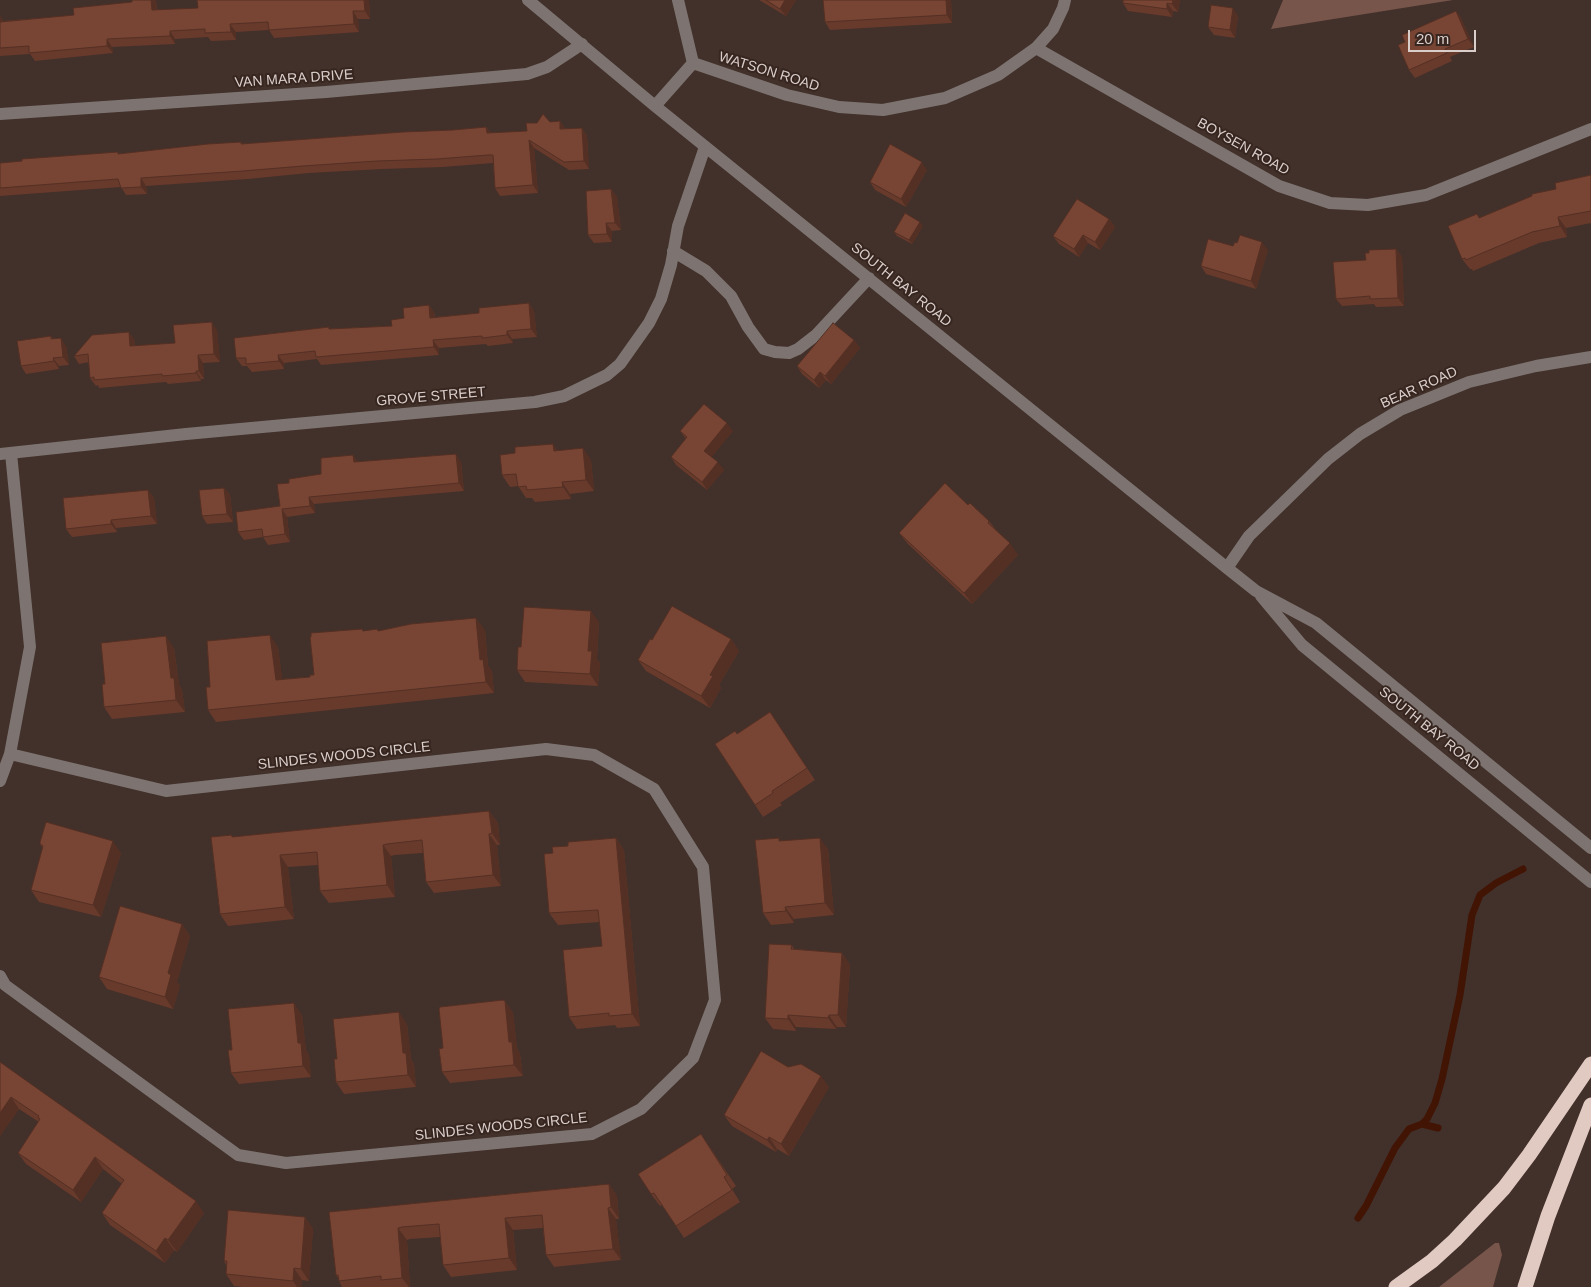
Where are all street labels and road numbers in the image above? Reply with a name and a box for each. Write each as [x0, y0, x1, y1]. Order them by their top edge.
street label: WATSON ROAD [717, 49, 821, 95]
street label: VAN MARA DRIVE [234, 66, 354, 92]
street label: BOYSEN ROAD [1194, 115, 1292, 179]
street label: SOUTH BAY ROAD [847, 239, 955, 331]
street label: BEAR ROAD [1378, 364, 1460, 412]
street label: GROVE STREET [376, 384, 486, 410]
street label: SOUTH BAY ROAD [1375, 683, 1483, 775]
street label: SLINDES WOODS CIRCLE [257, 739, 431, 773]
street label: SLINDES WOODS CIRCLE [414, 1110, 588, 1144]

